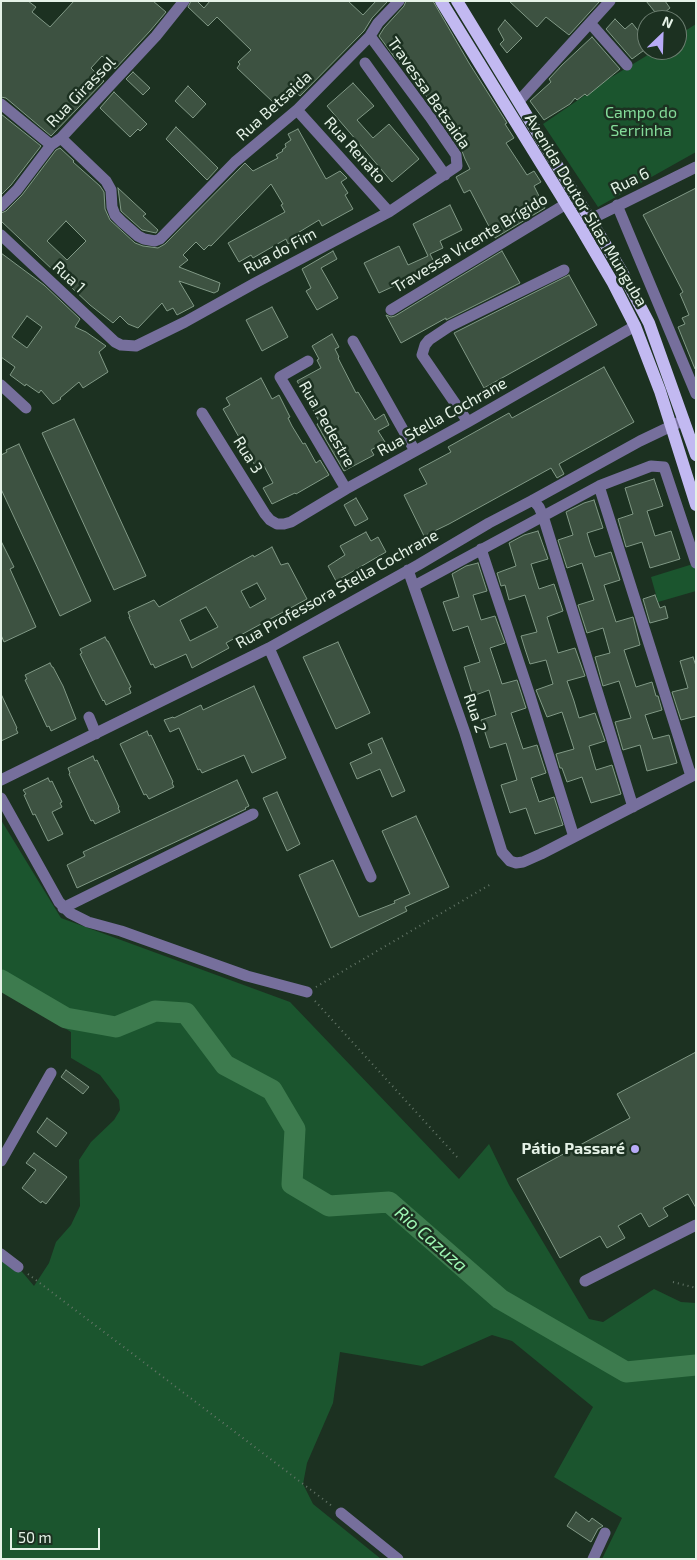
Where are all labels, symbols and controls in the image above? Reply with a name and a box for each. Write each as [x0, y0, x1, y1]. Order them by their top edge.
north arrow [637, 10, 687, 60]
text: N [660, 12, 676, 32]
street label: Travessa Betsaida [383, 33, 475, 153]
street label: Rua Girassol [43, 53, 119, 131]
street label: Rua Betsaida [232, 67, 316, 145]
park label: Campo do Serrinha [605, 103, 677, 141]
street label: Avenida Doutor Silas Munguba [521, 110, 651, 310]
street label: Rua Renato [320, 113, 390, 187]
street label: Rua 6 [608, 163, 652, 199]
street label: Travessa Vicente Brígido [389, 189, 551, 297]
street label: Rua do Fim [240, 224, 320, 278]
street label: Rua 1 [49, 257, 89, 297]
street label: Rua Stella Cochrane [374, 373, 510, 461]
street label: Rua Pedestre [295, 378, 359, 470]
street label: Rua 3 [229, 433, 267, 477]
street label: Rua Professora Stella Cochrane [232, 525, 442, 653]
street label: Rua 2 [459, 691, 491, 735]
place label: Pátio Passaré [521, 1139, 625, 1159]
marker: Pátio Passaré [629, 1143, 641, 1155]
water label: Rio Cazuza [390, 1202, 472, 1276]
scale bar [12, 1518, 102, 1550]
text: 50 m [18, 1528, 52, 1546]

